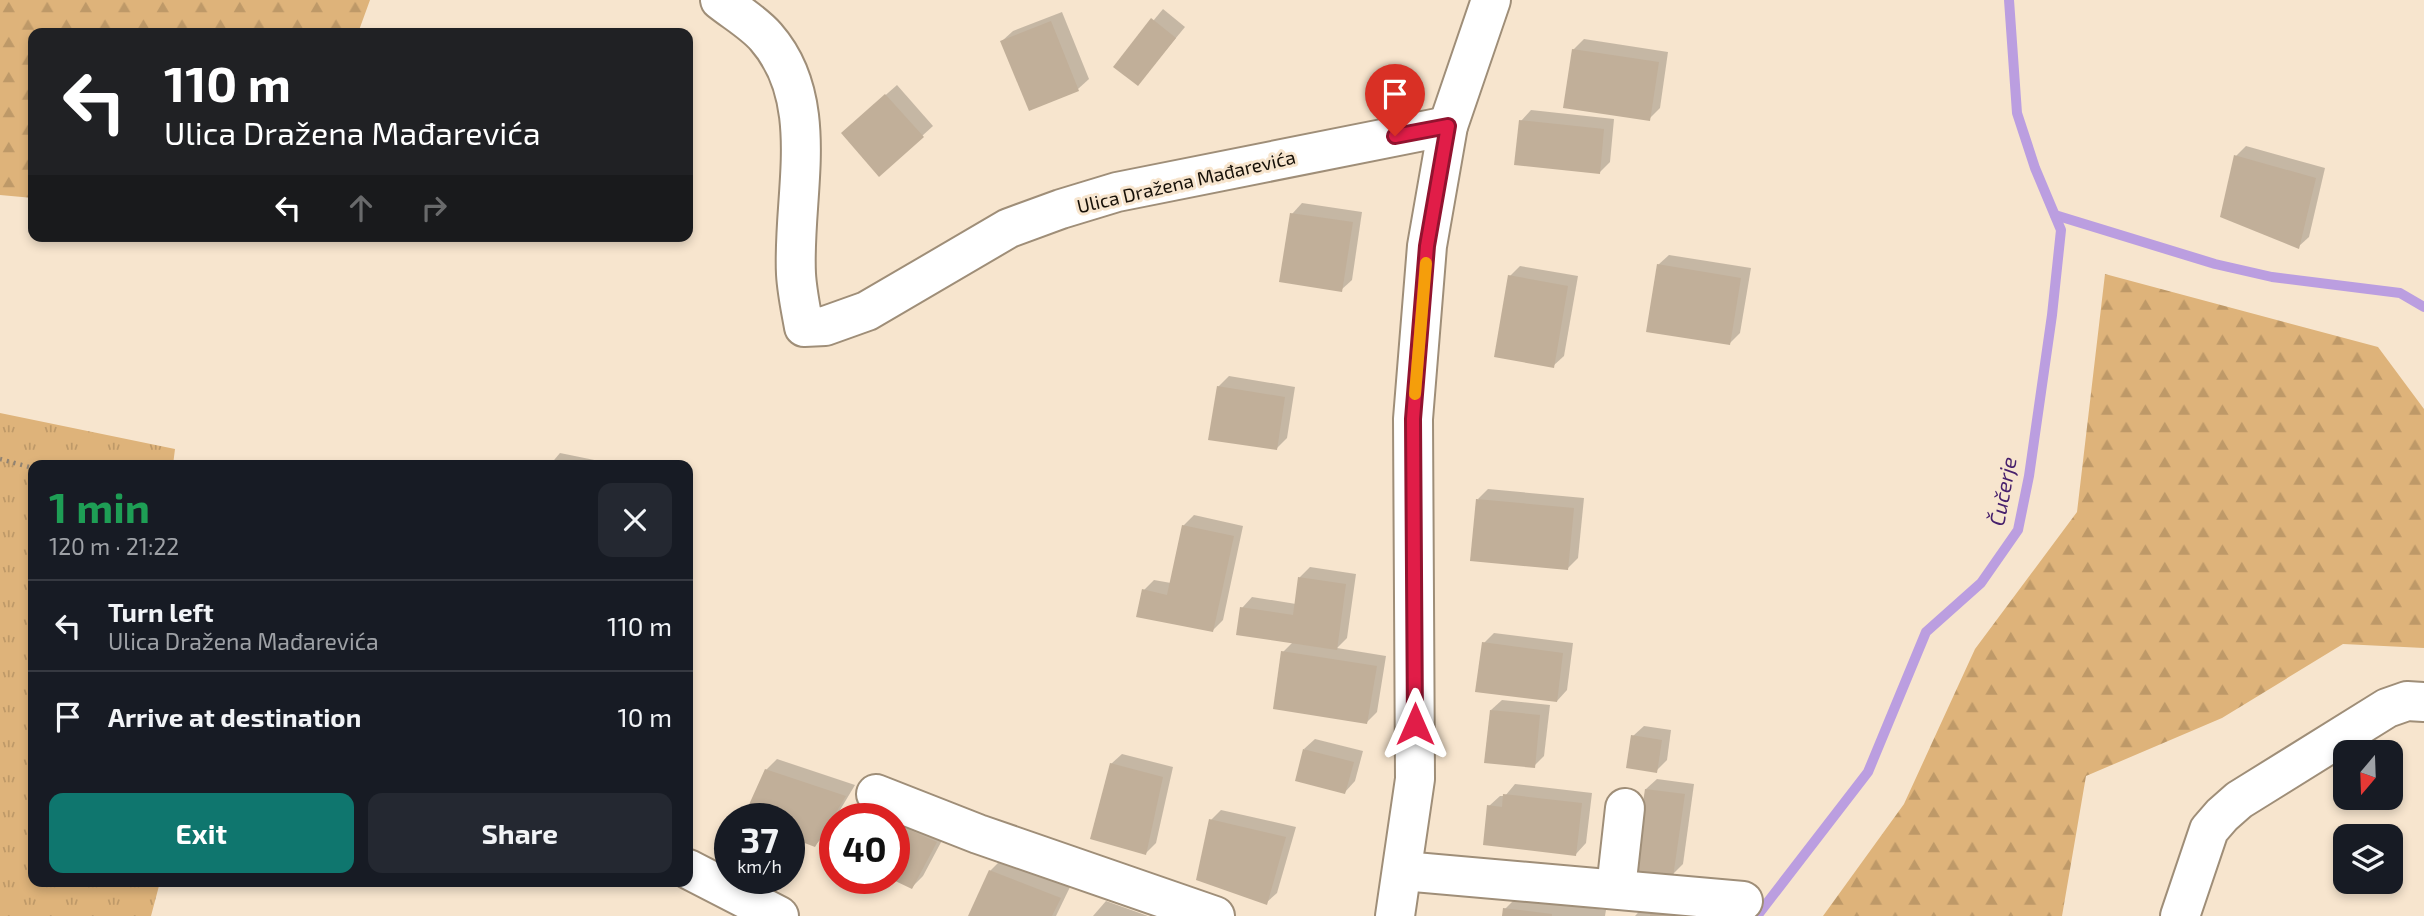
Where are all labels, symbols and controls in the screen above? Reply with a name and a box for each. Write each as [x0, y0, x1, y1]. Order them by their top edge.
text: 110 m [164, 53, 291, 112]
icon: left [49, 56, 140, 147]
pin [1365, 64, 1425, 136]
icon: arrive [1376, 75, 1414, 113]
text: Ulica Dražena Mađarevića [164, 113, 541, 151]
street label: Ulica Dražena Mađarevića [1074, 145, 1298, 217]
icon: left [269, 189, 307, 227]
icon: ahead [342, 189, 380, 227]
icon: right [415, 189, 453, 227]
water label: Čučerje [1983, 454, 2022, 528]
text: 1 min [49, 481, 150, 531]
button: close [598, 483, 672, 557]
text: 120 m · 21:22 [49, 532, 179, 560]
text: Turn left [108, 596, 214, 627]
icon: left [49, 607, 87, 645]
text: 110 m [607, 610, 672, 641]
text: Ulica Dražena Mađarevića [108, 627, 379, 655]
position arrow [1378, 687, 1452, 761]
icon: arrive [49, 698, 87, 736]
text: Arrive at destination [108, 701, 361, 732]
text: 10 m [617, 701, 672, 732]
north arrow [2333, 740, 2403, 810]
map controls [2333, 740, 2403, 894]
button: Exit [49, 793, 354, 873]
button: Share [368, 793, 672, 873]
speed limit sign: 40 [819, 803, 910, 894]
text: 37 [740, 818, 779, 860]
button: layers [2333, 824, 2403, 894]
text: km/h [737, 855, 782, 877]

